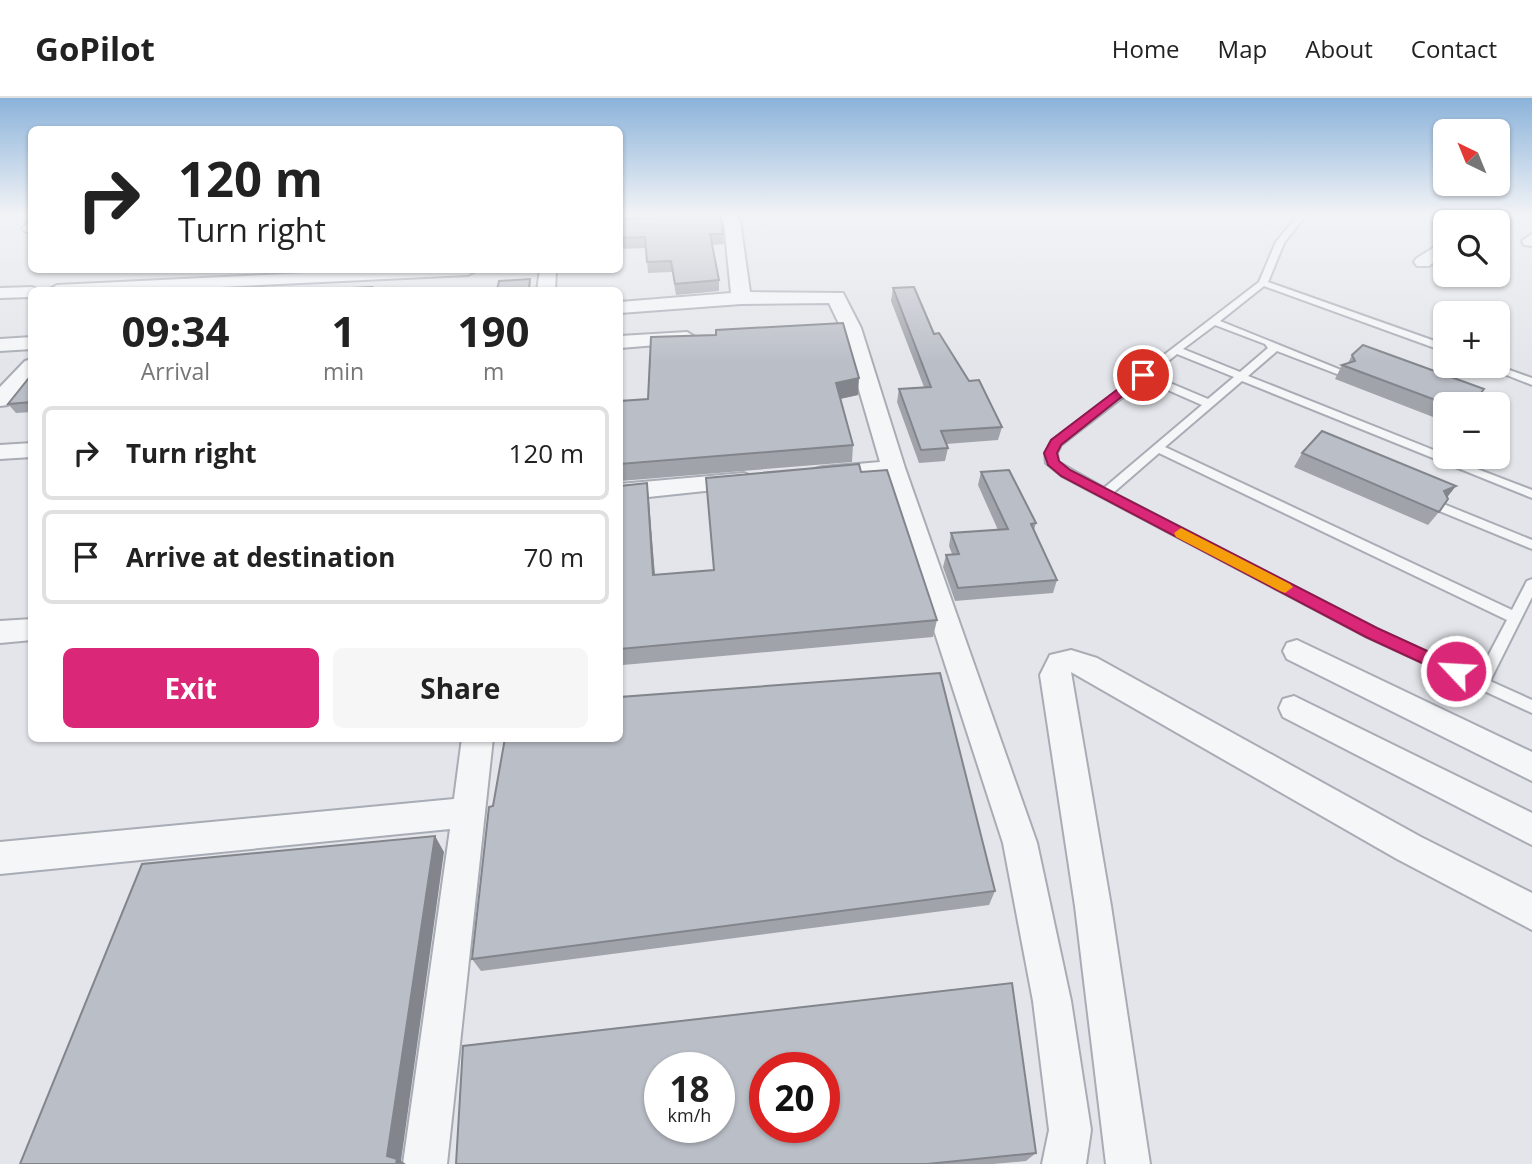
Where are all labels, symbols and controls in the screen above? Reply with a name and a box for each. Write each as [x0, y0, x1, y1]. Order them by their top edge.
text: GoPilot [35, 26, 155, 71]
text: Home [1112, 32, 1180, 65]
text: Map [1218, 32, 1267, 65]
text: About [1305, 32, 1373, 65]
text: Contact [1411, 32, 1497, 65]
north arrow [1433, 119, 1510, 196]
map controls [1433, 119, 1510, 469]
text: 120 m [178, 145, 323, 211]
icon: right [63, 154, 154, 245]
text: Turn right [178, 208, 326, 251]
button: search [1433, 210, 1510, 287]
button: + [1433, 301, 1510, 378]
text: 09:34 [121, 302, 229, 359]
text: 1 [331, 302, 356, 359]
text: 190 [458, 302, 530, 359]
pin [1113, 345, 1173, 405]
text: Arrival [141, 355, 210, 387]
text: min [323, 355, 364, 387]
text: m [483, 355, 504, 387]
icon: arrive [1124, 356, 1162, 394]
button: − [1433, 392, 1510, 469]
icon: right [67, 434, 105, 472]
text: Turn right [126, 435, 257, 471]
text: 120 m [509, 435, 584, 471]
icon: arrive [67, 538, 105, 576]
text: Arrive at destination [126, 539, 395, 575]
text: 70 m [523, 539, 584, 575]
position arrow [1419, 634, 1493, 708]
button: Exit [63, 648, 319, 728]
button: Share [333, 648, 588, 728]
speed limit sign: 20 [749, 1052, 840, 1143]
text: 18 [669, 1065, 710, 1112]
text: km/h [668, 1103, 711, 1127]

